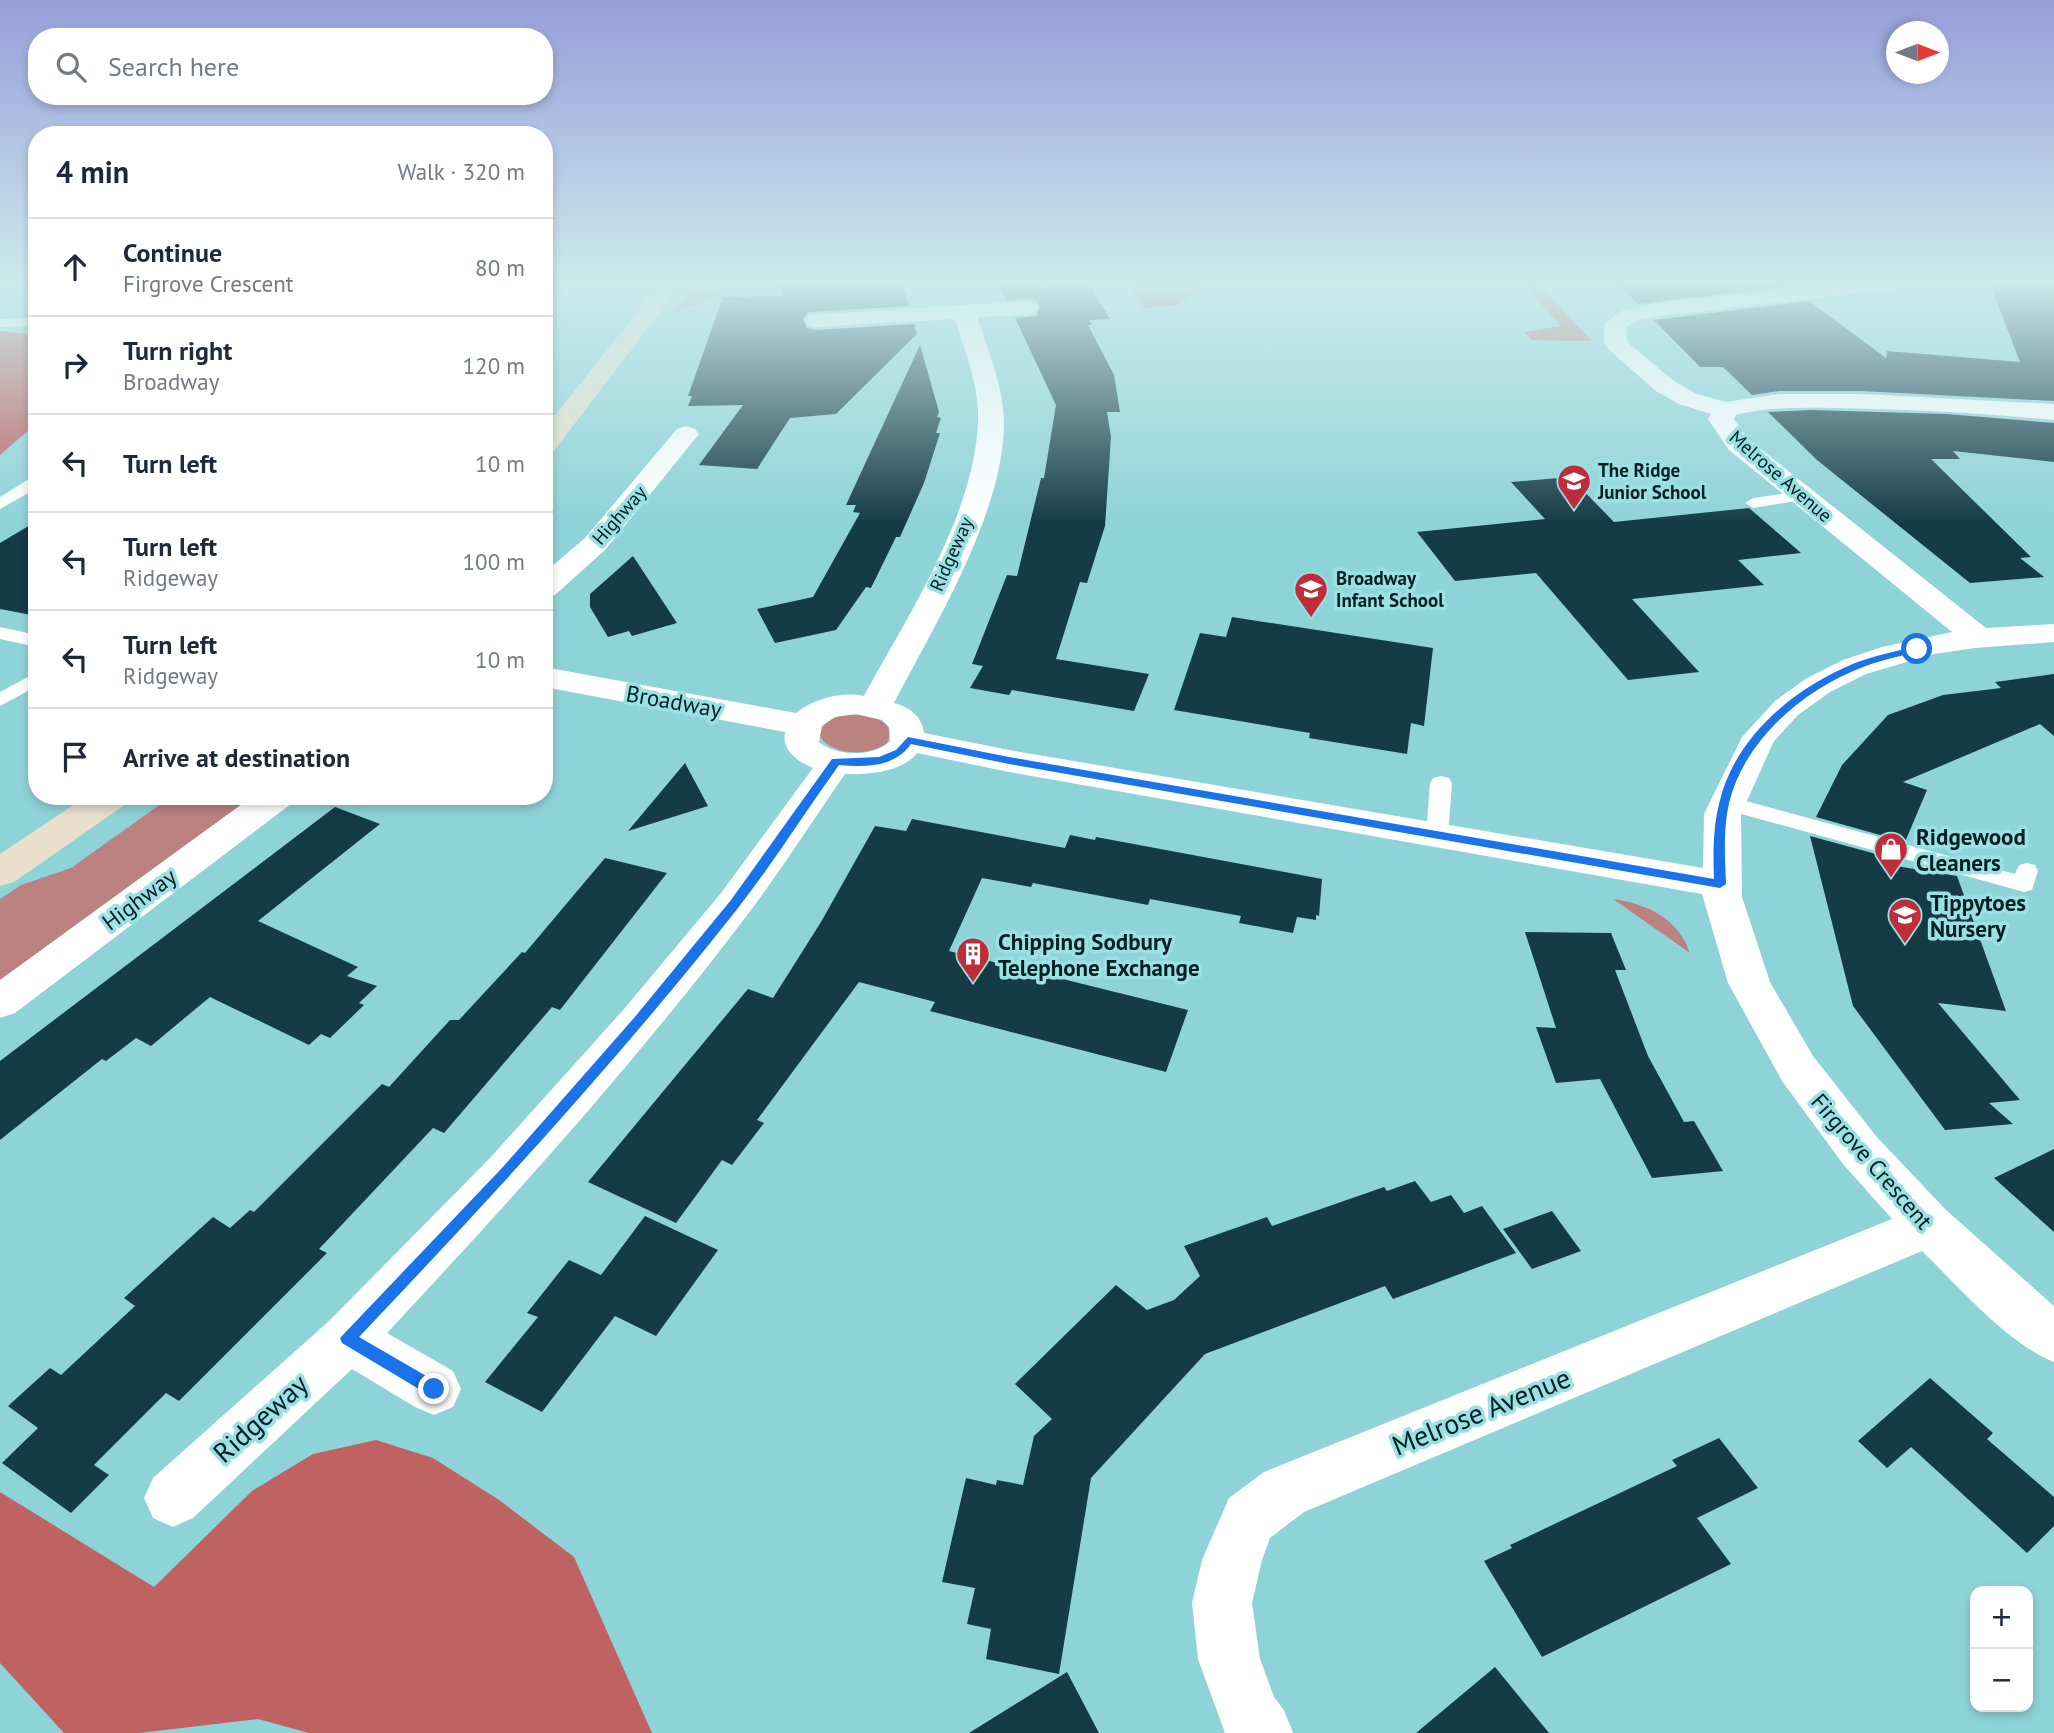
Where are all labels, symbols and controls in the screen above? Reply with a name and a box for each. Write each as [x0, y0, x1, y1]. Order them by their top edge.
north arrow [1886, 21, 1949, 84]
search box [28, 28, 553, 105]
icon: search [52, 48, 90, 86]
text: Search here [108, 50, 239, 83]
text: 4 min [56, 152, 129, 191]
text: Walk · 320 m [398, 157, 525, 186]
text: Continue [123, 236, 222, 269]
icon: ahead [56, 248, 94, 286]
text: 80 m [475, 253, 525, 282]
text: Firgrove Crescent [123, 269, 294, 298]
text: Turn right [123, 334, 232, 367]
icon: right [56, 346, 94, 384]
text: 120 m [463, 351, 525, 380]
text: Broadway [123, 367, 219, 396]
street label: Melrose Avenue [1725, 425, 1837, 527]
icon: left [56, 444, 94, 482]
text: Turn left [123, 447, 217, 480]
text: 10 m [475, 449, 525, 478]
place label: The Ridge Junior School [1597, 458, 1707, 504]
school or university icon: The Ridge Junior School [1555, 462, 1593, 511]
street label: Highway [587, 480, 651, 550]
street label: Ridgeway [924, 513, 978, 595]
text: Turn left [123, 530, 217, 563]
icon: left [56, 542, 94, 580]
text: 100 m [463, 547, 525, 576]
text: Ridgeway [123, 563, 218, 592]
place label: Broadway Infant School [1336, 566, 1444, 612]
school or university icon: Broadway Infant School [1292, 570, 1330, 619]
text: Turn left [123, 628, 217, 661]
route start [1901, 633, 1932, 664]
icon: left [56, 640, 94, 678]
text: 10 m [475, 645, 525, 674]
text: Ridgeway [123, 661, 218, 690]
street label: Broadway [624, 678, 724, 724]
icon: arrive [56, 738, 94, 776]
text: Arrive at destination [123, 741, 350, 774]
place label: Ridgewood Cleaners [1916, 822, 2026, 877]
shop icon: Ridgewood Cleaners [1872, 830, 1910, 879]
street label: Highway [96, 862, 182, 936]
place label: Tippytoes Nursery [1930, 888, 2026, 943]
school or university icon: Tippytoes Nursery [1886, 896, 1924, 945]
place label: Chipping Sodbury Telephone Exchange [998, 927, 1200, 982]
building icon: Chipping Sodbury Telephone Exchange [954, 935, 992, 984]
street label: Firgrove Crescent [1805, 1087, 1939, 1235]
street label: Melrose Avenue [1386, 1358, 1576, 1464]
street label: Ridgeway [205, 1366, 315, 1470]
route end [418, 1373, 449, 1404]
map controls [1970, 1586, 2033, 1712]
button: + [1970, 1586, 2033, 1649]
button: − [1970, 1649, 2033, 1712]

